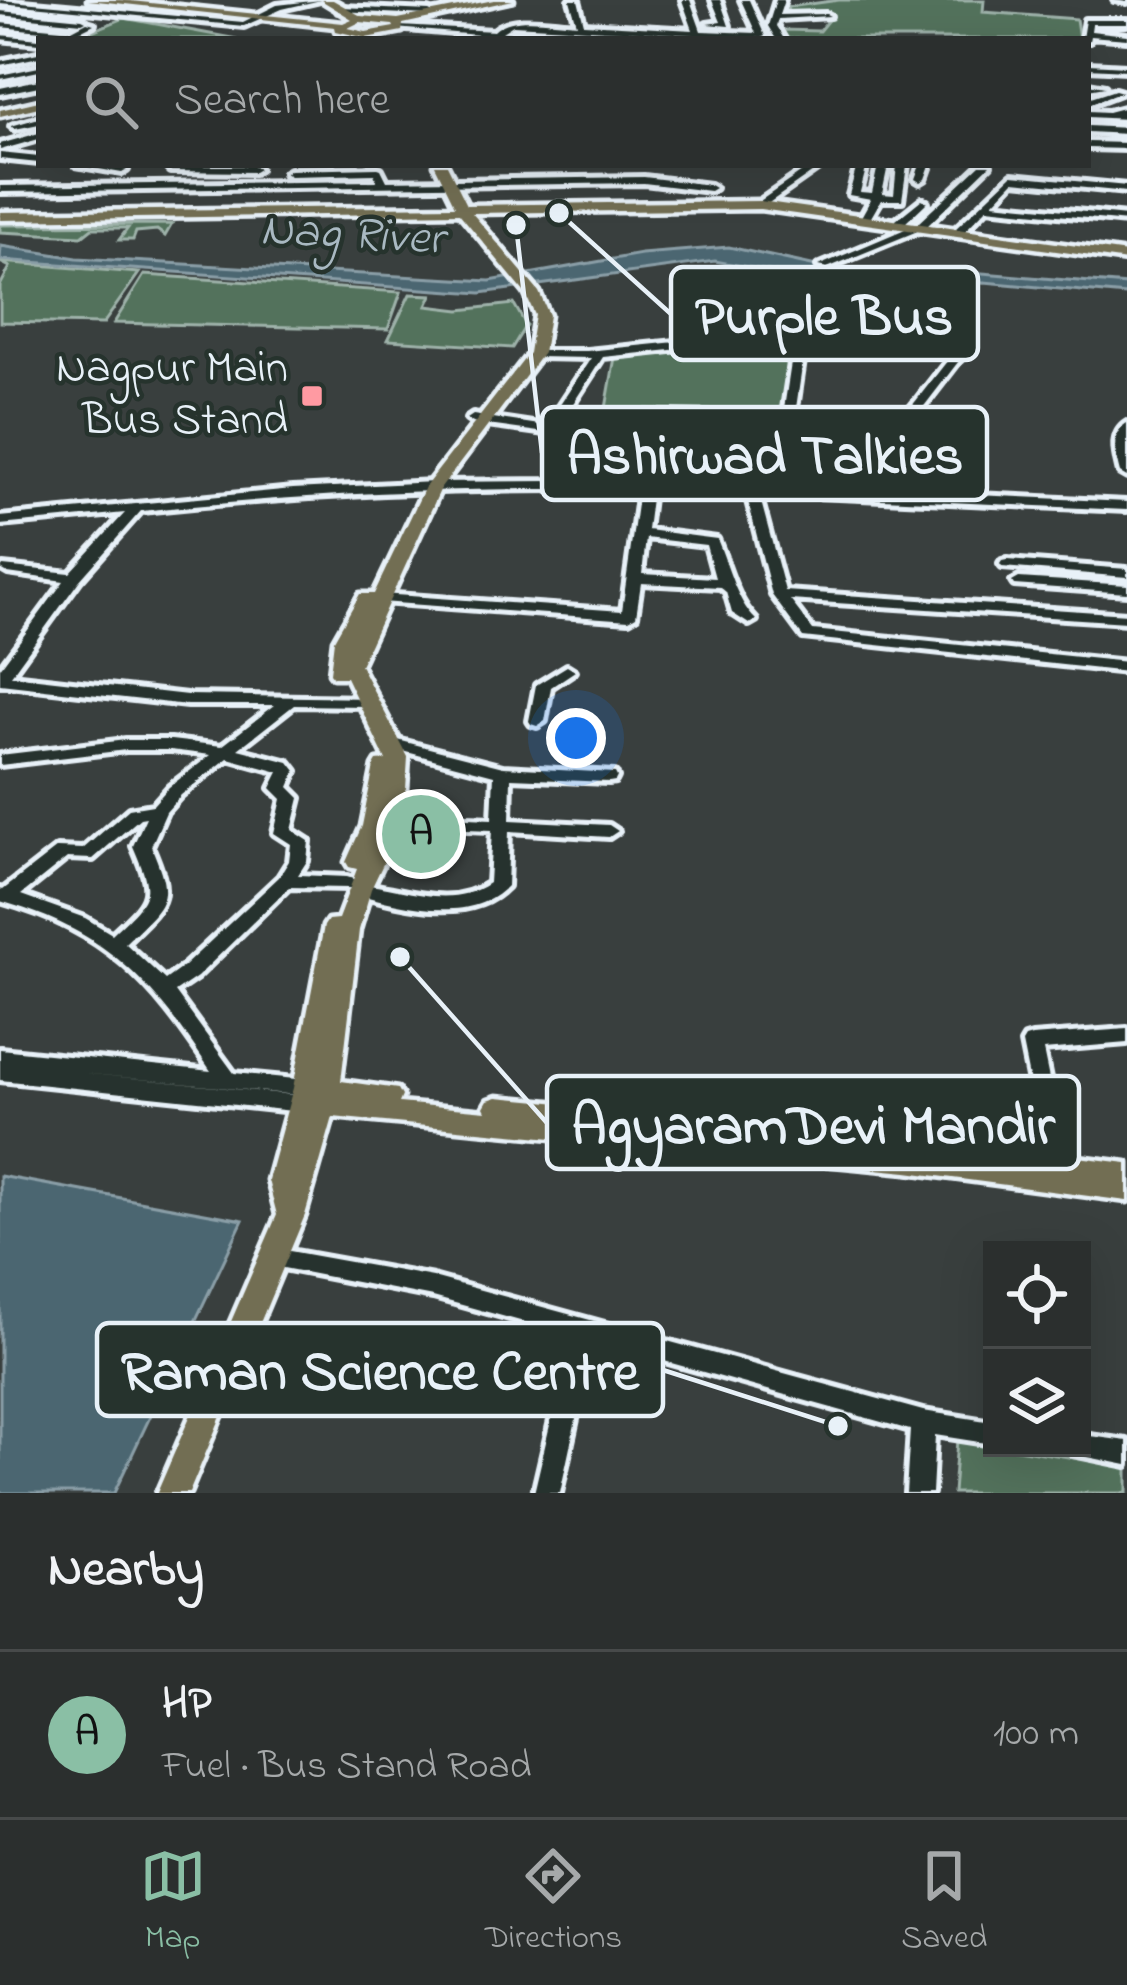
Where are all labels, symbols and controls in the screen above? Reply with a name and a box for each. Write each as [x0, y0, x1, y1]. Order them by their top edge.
search box [36, 36, 1091, 168]
icon: search [78, 69, 144, 135]
text: Search here [174, 69, 390, 135]
water label: Nag River [259, 196, 451, 277]
callout: Purple Bus [671, 267, 978, 360]
text: Purple Bus [695, 279, 953, 362]
place label: Nagpur Main Bus Stand [56, 337, 288, 455]
marker: Nagpur Main Bus Stand [299, 383, 325, 409]
callout: Ashirwad Talkies [542, 407, 987, 500]
text: Ashirwad Talkies [567, 418, 963, 501]
your location [546, 708, 606, 768]
pin: A [382, 789, 460, 879]
callout: AgyaramDevi Mandir [547, 1076, 1079, 1169]
text: AgyaramDevi Mandir [571, 1088, 1056, 1172]
map controls [983, 1241, 1091, 1457]
button: locate [983, 1241, 1091, 1349]
callout: Raman Science Centre [97, 1323, 663, 1416]
text: Raman Science Centre [121, 1334, 640, 1417]
button: layers [983, 1349, 1091, 1457]
text: Nearby [48, 1534, 204, 1609]
text: HP [162, 1673, 212, 1739]
text: A [75, 1706, 99, 1763]
text: 100 m [993, 1706, 1079, 1763]
text: Fuel · Bus Stand Road [162, 1739, 532, 1796]
tab: Map [140, 1843, 206, 1963]
tab: Directions [485, 1843, 622, 1963]
tab: Saved [901, 1843, 987, 1963]

